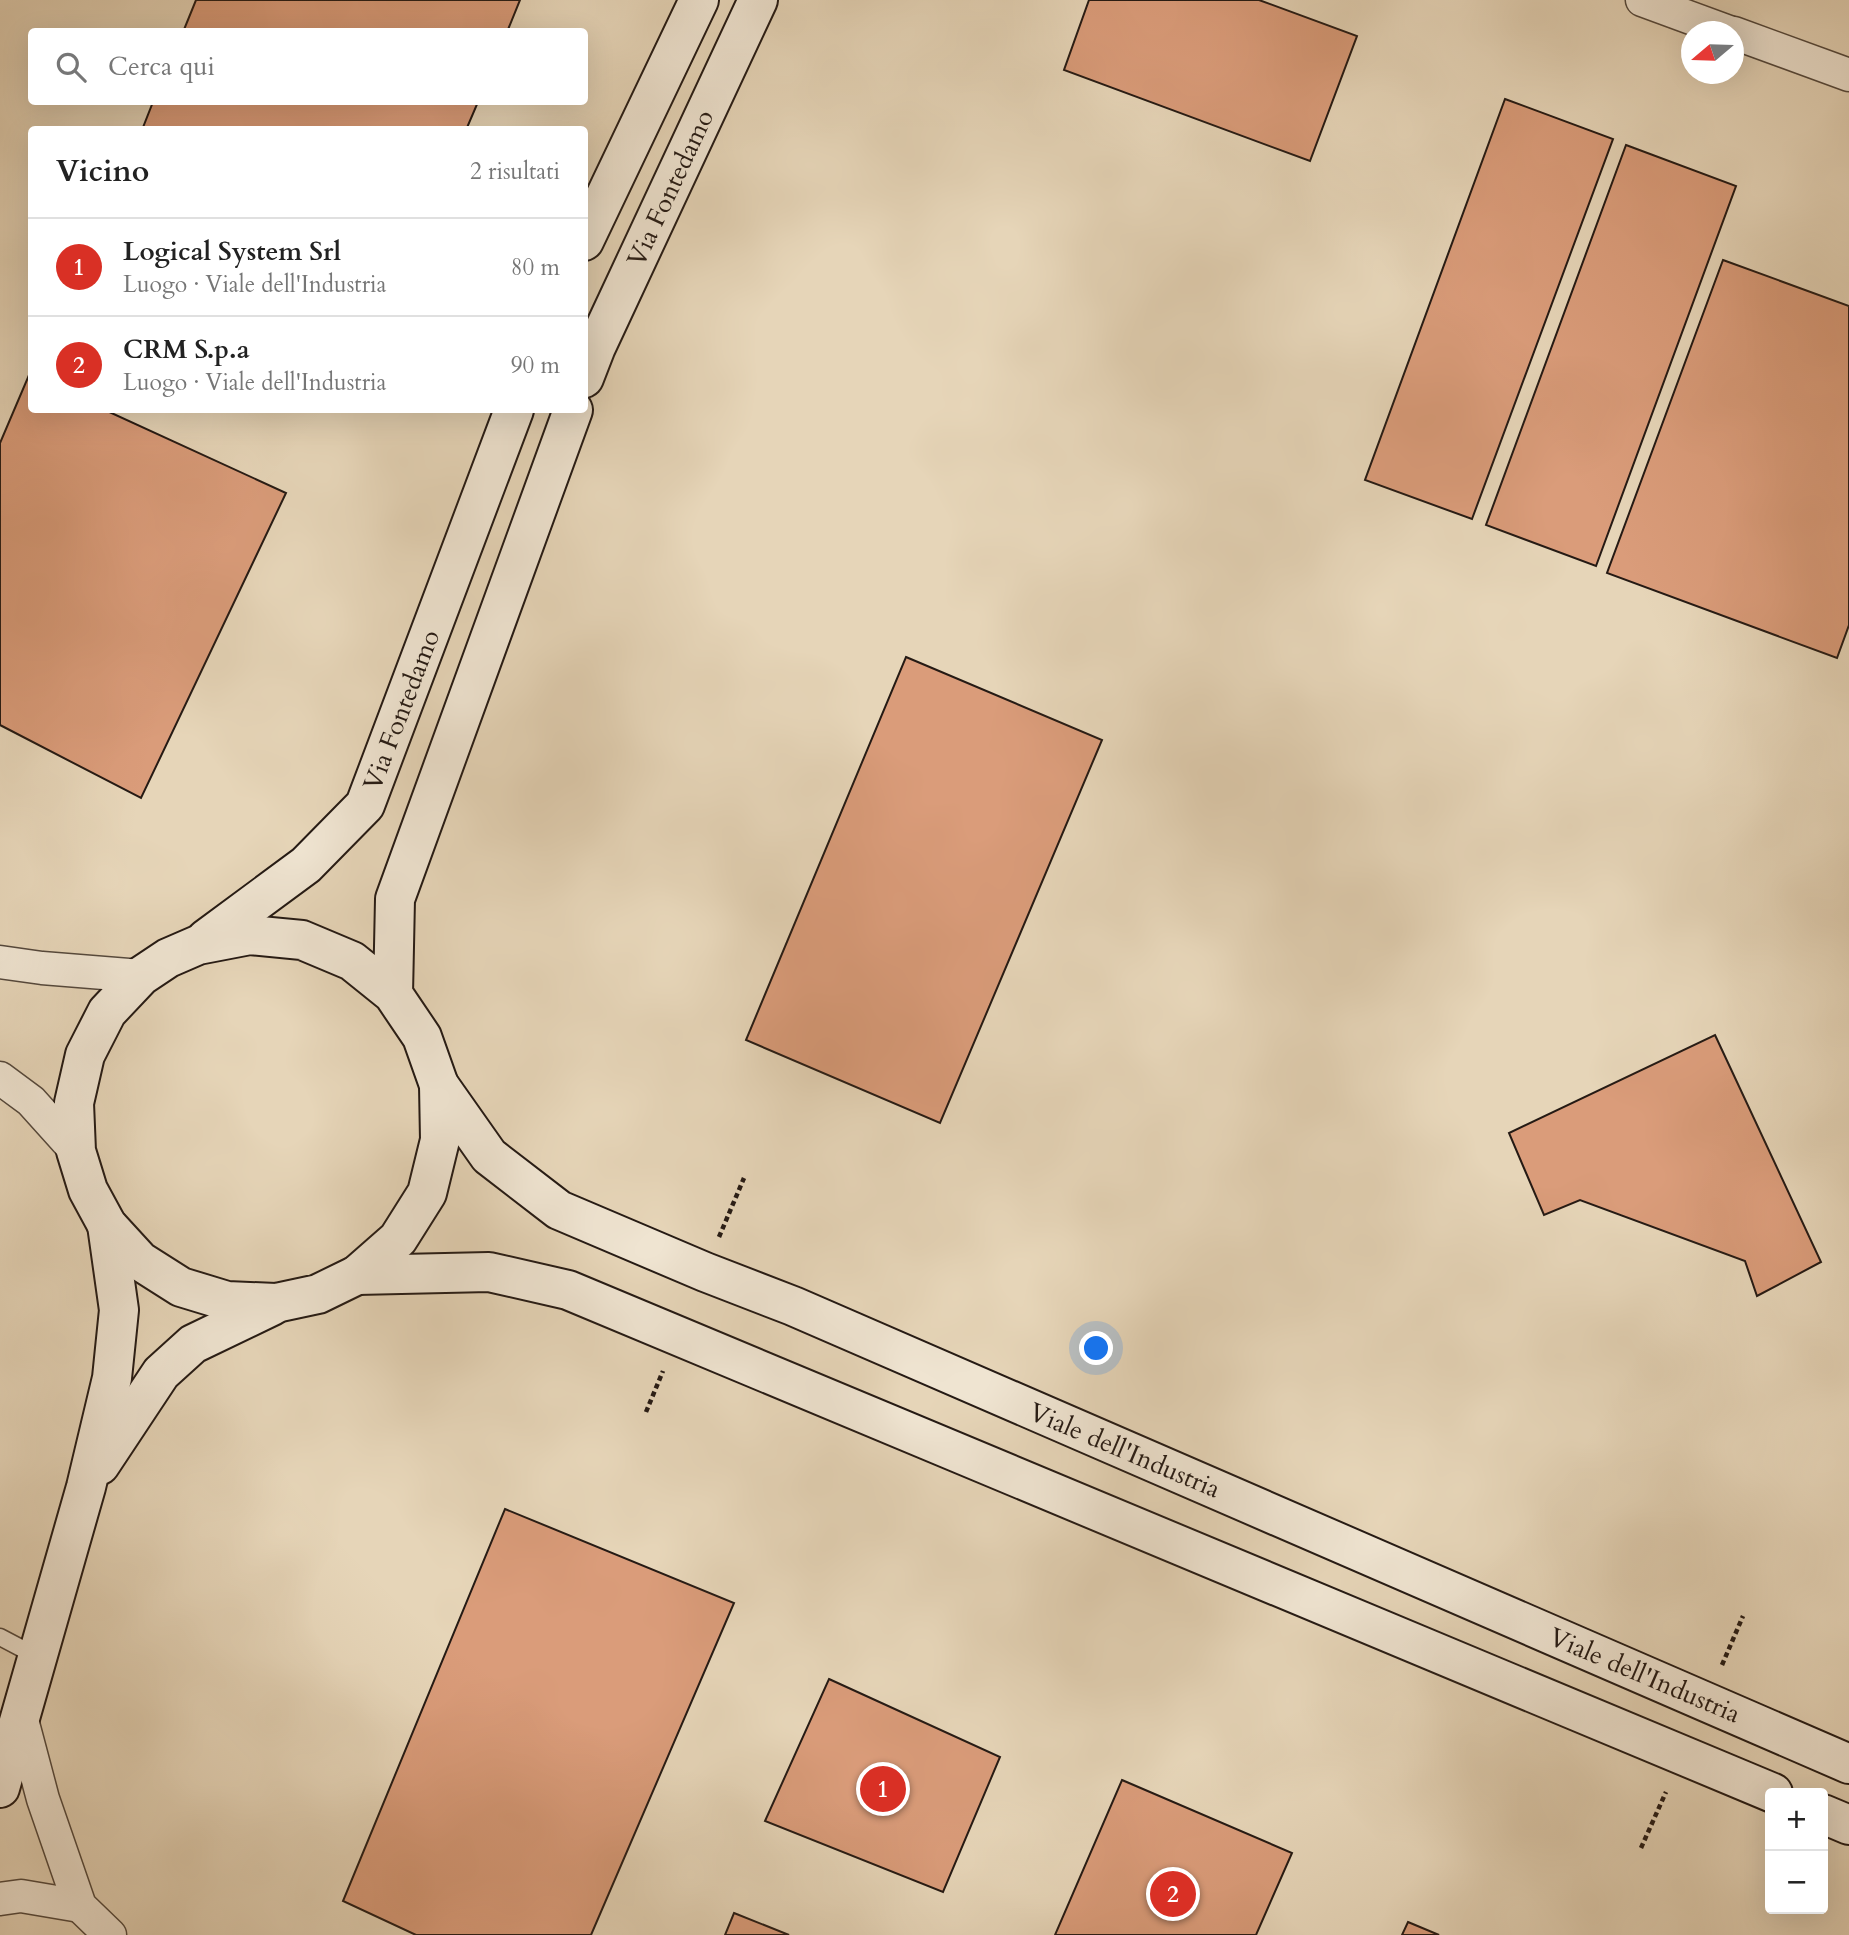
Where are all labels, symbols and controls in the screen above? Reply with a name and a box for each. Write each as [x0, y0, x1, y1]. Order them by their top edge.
north arrow [1681, 21, 1744, 84]
search box [28, 28, 588, 105]
icon: search [52, 48, 90, 86]
text: Cerca qui [108, 49, 215, 84]
street label: Via Fontedamo [619, 104, 722, 272]
text: Vicino [56, 151, 149, 192]
text: 2 risultati [470, 156, 560, 187]
text: Logical System Srl [123, 234, 341, 269]
text: 1 [73, 252, 85, 283]
text: 80 m [511, 252, 560, 283]
text: Luogo · Viale dell'Industria [123, 269, 386, 300]
text: CRM S.p.a [123, 332, 250, 367]
text: 2 [73, 350, 85, 381]
text: 90 m [511, 350, 560, 381]
text: Luogo · Viale dell'Industria [123, 367, 386, 398]
street label: Via Fontedamo [355, 625, 448, 796]
your location [1079, 1331, 1113, 1365]
street label: Viale dell'Industria [1024, 1394, 1226, 1507]
street label: Viale dell'Industria [1544, 1619, 1746, 1732]
pin: 1 [860, 1763, 906, 1815]
map controls [1765, 1788, 1828, 1914]
button: + [1765, 1788, 1828, 1851]
button: − [1765, 1851, 1828, 1914]
pin: 2 [1150, 1868, 1196, 1920]

